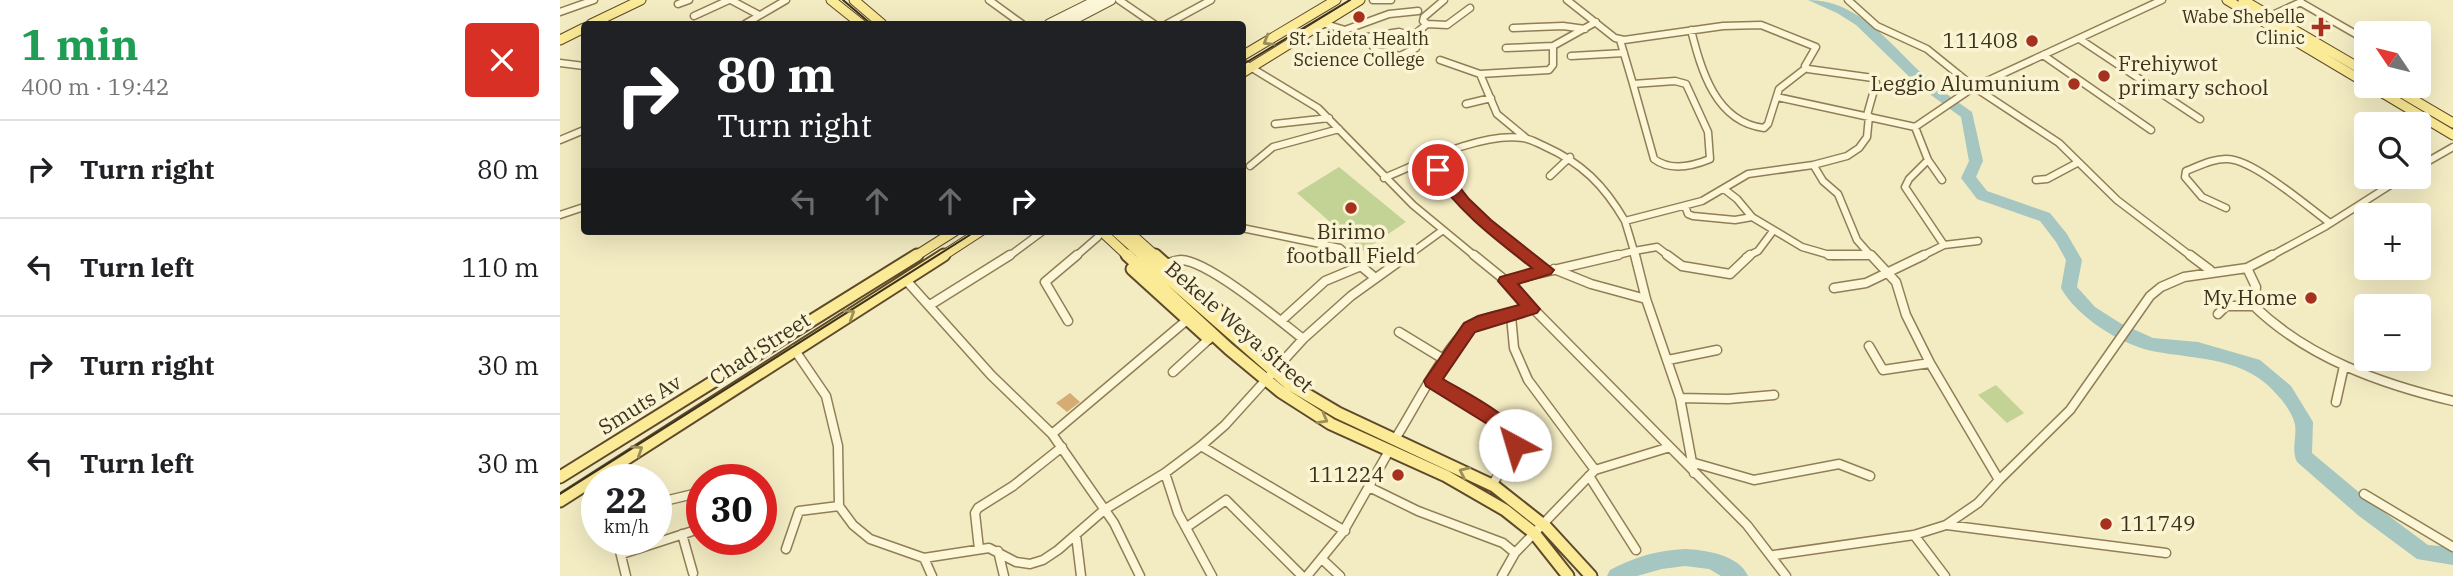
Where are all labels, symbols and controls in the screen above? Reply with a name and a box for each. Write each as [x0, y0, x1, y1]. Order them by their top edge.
place label: Wabe Shebelle Clinic [2182, 5, 2305, 49]
marker: St. Lideta Health Science College [1351, 9, 1367, 25]
text: 1 min [21, 17, 139, 72]
marker: Wabe Shebelle Clinic [2311, 17, 2331, 37]
north arrow [2354, 21, 2431, 98]
map controls [2354, 21, 2431, 371]
button: close [465, 23, 539, 97]
place label: 111408 [1942, 26, 2018, 54]
place label: St. Lideta Health Science College [1289, 27, 1429, 71]
one-way arrow [1263, 33, 1276, 46]
marker: 111408 [2024, 33, 2040, 49]
text: 80 m [717, 42, 835, 105]
icon: right [602, 49, 693, 140]
place label: Frehiywot primary school [2118, 49, 2269, 101]
marker: Frehiywot primary school [2096, 68, 2112, 84]
place label: Leggio Alumunium [1871, 69, 2060, 97]
text: 400 m · 19:42 [21, 71, 170, 101]
marker: Leggio Alumunium [2066, 76, 2082, 92]
text: Turn right [717, 104, 872, 146]
button: search [2354, 112, 2431, 189]
pin [1408, 140, 1468, 200]
icon: right [21, 150, 59, 188]
icon: arrive [1419, 151, 1457, 189]
text: Turn right [80, 152, 214, 186]
text: 80 m [477, 152, 539, 186]
icon: left [785, 182, 823, 220]
icon: ahead [858, 182, 896, 220]
icon: ahead [931, 182, 969, 220]
icon: right [1004, 182, 1042, 220]
marker: Birimo football Field [1343, 200, 1359, 216]
button: + [2354, 203, 2431, 280]
place label: Birimo football Field [1286, 217, 1416, 269]
icon: left [21, 248, 59, 286]
text: Turn left [80, 250, 194, 284]
text: 110 m [461, 250, 539, 284]
street label: Bekele Weya Street [1160, 254, 1320, 398]
place label: My Home [2203, 283, 2297, 311]
marker: My Home [2303, 290, 2319, 306]
button: − [2354, 294, 2431, 371]
street label: Chad Street [704, 305, 815, 391]
one-way arrow [842, 310, 855, 323]
icon: right [21, 346, 59, 384]
text: Turn right [80, 348, 214, 382]
text: 30 m [477, 348, 539, 382]
street label: Smuts Av [593, 367, 687, 441]
position arrow [1478, 408, 1552, 482]
one-way arrow [1316, 411, 1328, 424]
icon: left [21, 444, 59, 482]
text: Turn left [80, 446, 194, 480]
text: 30 m [477, 446, 539, 480]
one-way arrow [630, 446, 643, 459]
place label: 111224 [1308, 460, 1384, 488]
speed limit sign: 30 [686, 464, 777, 555]
one-way arrow [1459, 466, 1471, 480]
marker: 111224 [1390, 467, 1406, 483]
text: 22 [605, 477, 648, 523]
place label: 111749 [2120, 509, 2196, 537]
text: km/h [604, 515, 649, 538]
marker: 111749 [2098, 516, 2114, 532]

